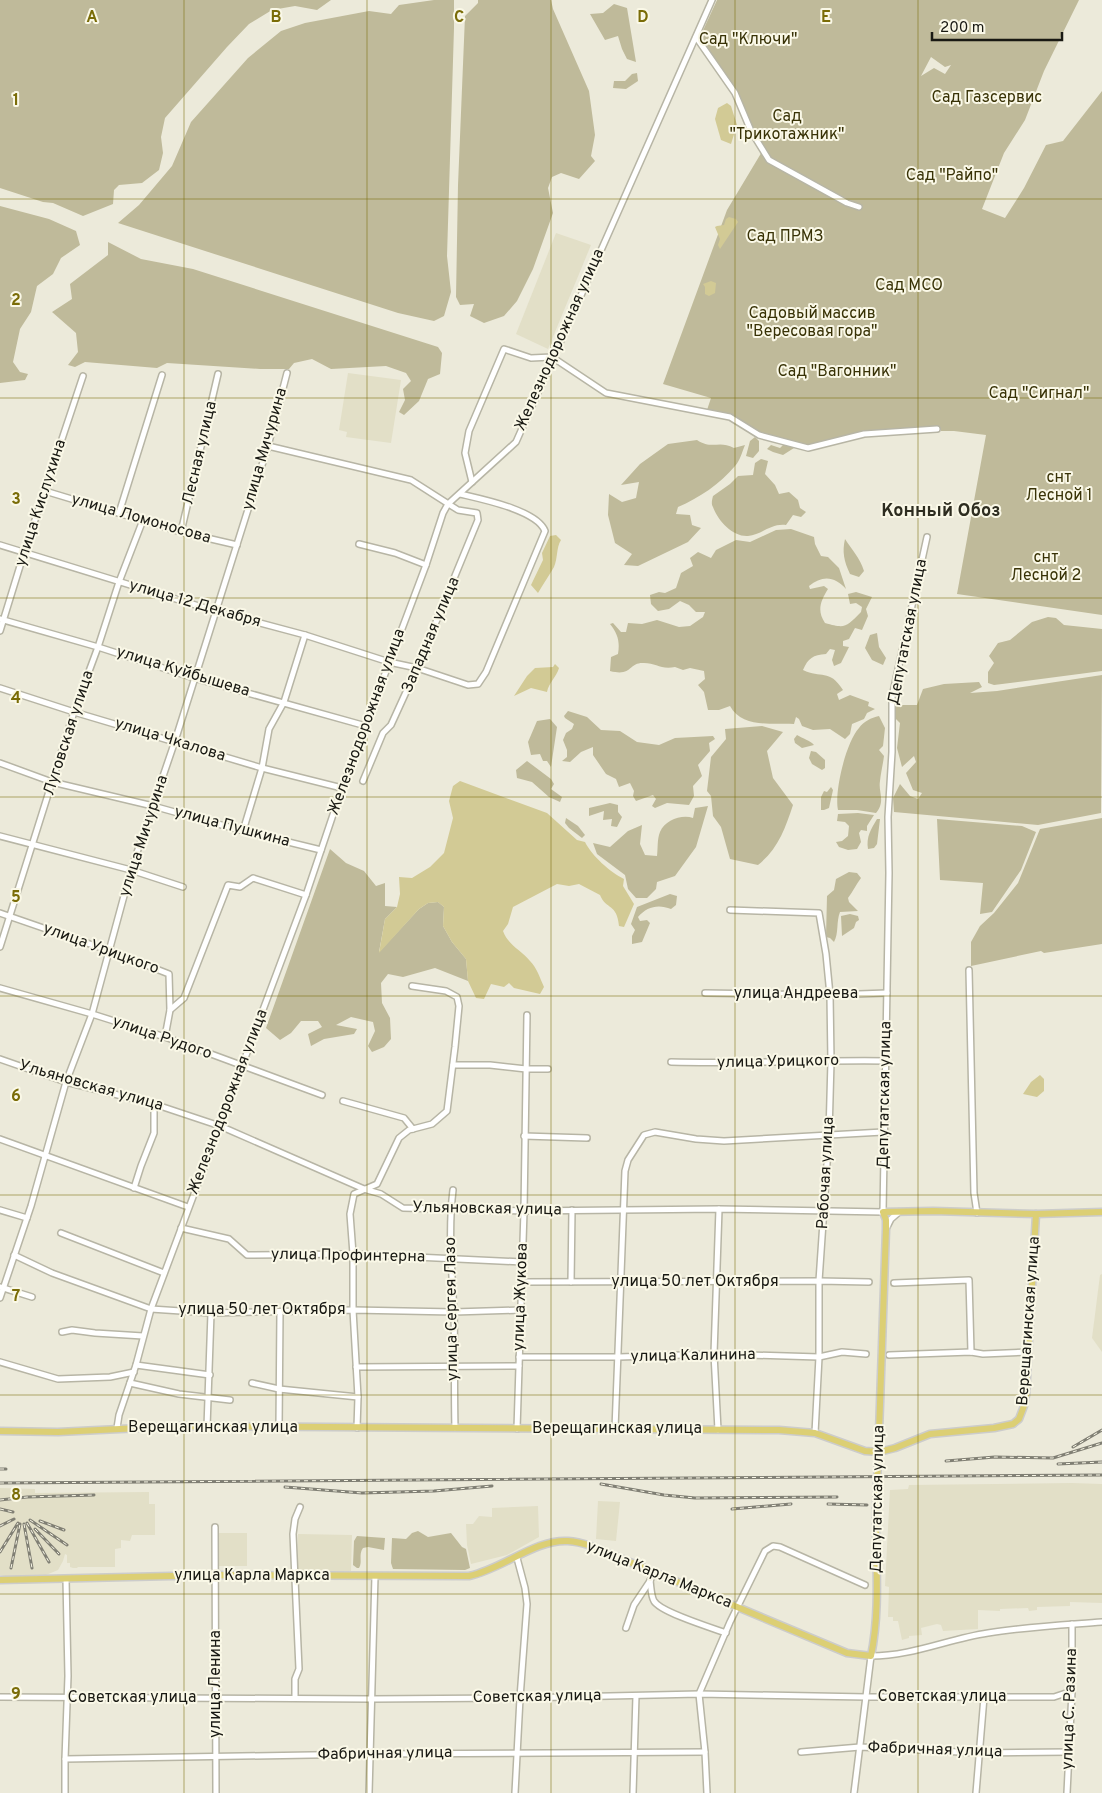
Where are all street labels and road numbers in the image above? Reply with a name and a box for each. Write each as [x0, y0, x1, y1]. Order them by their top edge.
street label: Железнодорожная улица [511, 246, 609, 434]
street label: улица Мичурина [238, 385, 292, 513]
street label: Лесная улица [178, 399, 222, 507]
street label: улица Кислухина [11, 437, 71, 569]
street label: улица Ломоносова [69, 489, 213, 549]
street label: Депутатская улица [884, 557, 932, 707]
street label: Западная улица [398, 574, 464, 696]
street label: улица 12 Декабря [127, 576, 263, 632]
street label: Железнодорожная улица [324, 626, 410, 818]
street label: улица Куйбышева [114, 642, 252, 702]
street label: Луговская улица [39, 668, 99, 798]
street label: улица Чкалова [112, 714, 228, 766]
street label: улица Мичурина [115, 773, 173, 899]
street label: улица Пушкина [172, 802, 292, 852]
street label: улица Урицкого [40, 919, 162, 979]
street label: улица Андреева [734, 984, 858, 1004]
street label: Железнодорожная улица [183, 1006, 273, 1198]
street label: улица Рудого [110, 1012, 215, 1064]
street label: Депутатская улица [874, 1021, 896, 1169]
street label: улица Урицкого [717, 1051, 839, 1073]
street label: Ульяновская улица [16, 1056, 166, 1116]
street label: Рабочая улица [813, 1116, 839, 1230]
street label: Ульяновская улица [412, 1198, 562, 1220]
street label: Верещагинская улица [1013, 1236, 1045, 1406]
street label: улица Сергея Лазо [441, 1237, 463, 1381]
street label: улица Жукова [509, 1243, 533, 1351]
street label: улица Профинтерна [271, 1245, 425, 1267]
street label: улица 50 лет Октября [611, 1272, 779, 1292]
street label: улица 50 лет Октября [178, 1300, 346, 1320]
street label: улица Калинина [630, 1345, 756, 1367]
street label: Верещагинская улица [128, 1418, 298, 1438]
street label: Верещагинская улица [532, 1419, 702, 1439]
street label: Депутатская улица [867, 1425, 889, 1573]
street label: улица Карла Маркса [583, 1537, 735, 1613]
street label: улица Карла Маркса [174, 1566, 330, 1586]
street label: улица Ленина [206, 1630, 226, 1738]
street label: улица С. Разина [1058, 1648, 1082, 1770]
street label: Советская улица [472, 1686, 602, 1708]
street label: Советская улица [878, 1687, 1006, 1707]
street label: Советская улица [68, 1688, 196, 1708]
street label: Фабричная улица [867, 1738, 1003, 1762]
street label: Фабричная улица [317, 1743, 453, 1765]

